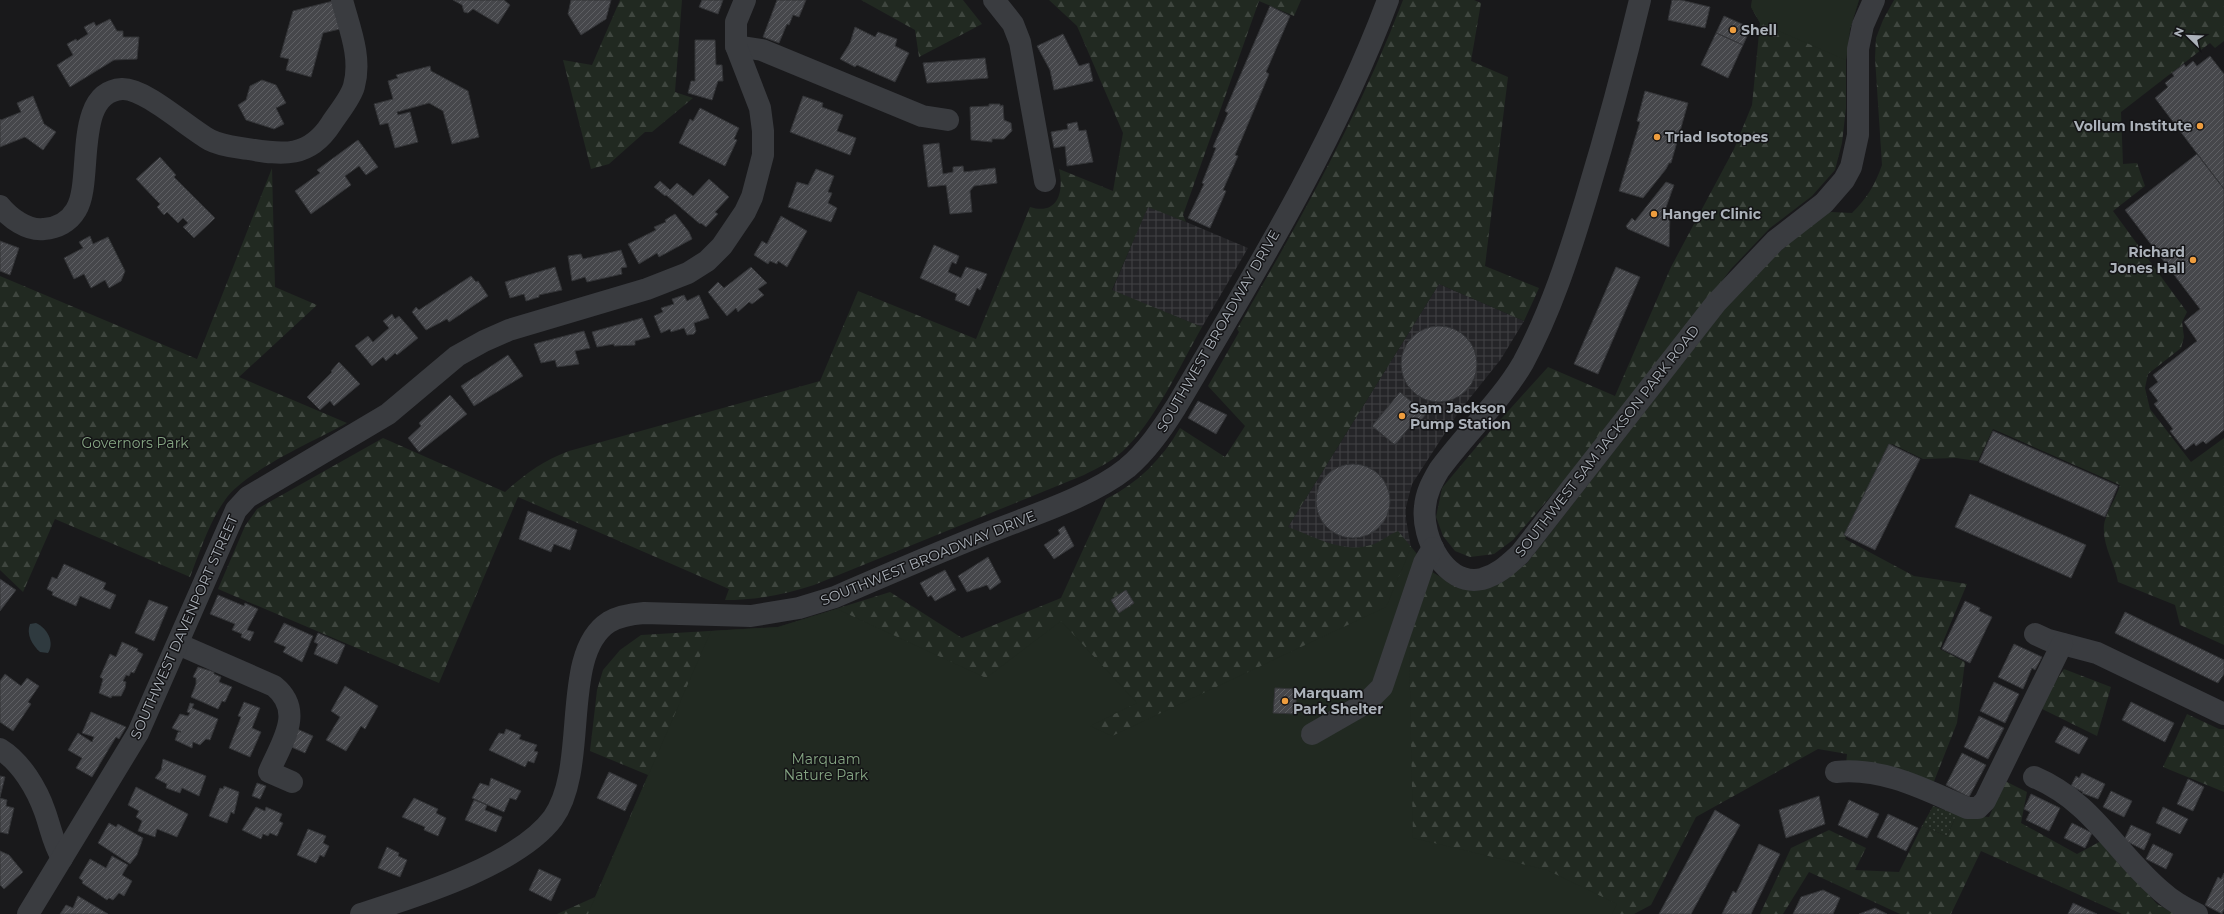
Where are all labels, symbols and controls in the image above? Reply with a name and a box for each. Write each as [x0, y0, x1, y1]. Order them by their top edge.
north arrow [2168, 16, 2208, 56]
place label: Shell [1741, 21, 1777, 39]
marker: Shell [1728, 25, 1738, 35]
text: N [2171, 25, 2187, 39]
place label: Vollum Institute [2073, 117, 2192, 135]
marker: Vollum Institute [2195, 121, 2205, 131]
place label: Triad Isotopes [1665, 128, 1769, 146]
marker: Triad Isotopes [1652, 132, 1662, 142]
place label: Hanger Clinic [1662, 205, 1762, 223]
marker: Hanger Clinic [1649, 209, 1659, 219]
street label: SOUTHWEST BROADWAY DRIVE [1153, 227, 1283, 435]
place label: Richard Jones Hall [2109, 243, 2185, 277]
marker: Richard Jones Hall [2188, 255, 2198, 265]
street label: SOUTHWEST SAM JACKSON PARK ROAD [1511, 321, 1703, 561]
place label: Sam Jackson Pump Station [1410, 399, 1511, 433]
marker: Sam Jackson Pump Station [1397, 411, 1407, 421]
park label: Governors Park [81, 434, 189, 452]
street label: SOUTHWEST BROADWAY DRIVE [818, 506, 1038, 610]
street label: SOUTHWEST DAVENPORT STREET [126, 512, 242, 742]
place label: Marquam Park Shelter [1293, 684, 1383, 718]
marker: Marquam Park Shelter [1280, 696, 1290, 706]
park label: Marquam Nature Park [784, 750, 869, 784]

